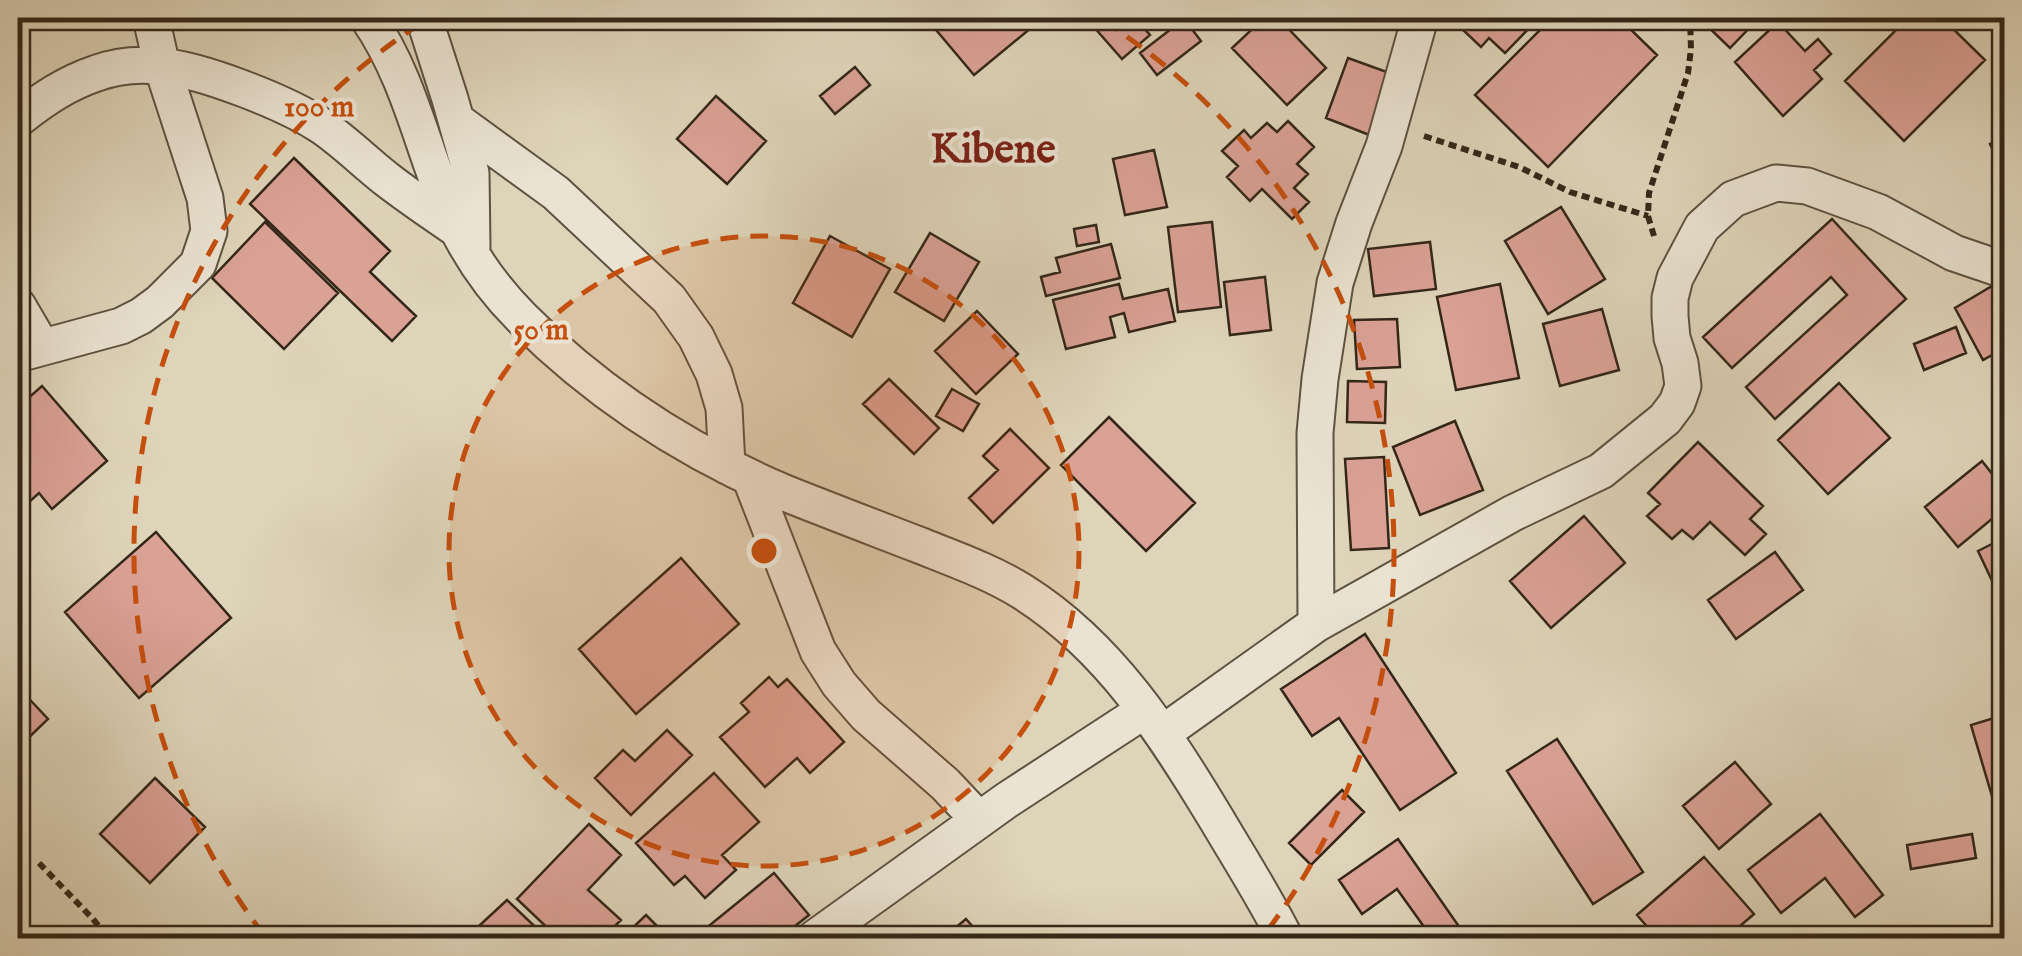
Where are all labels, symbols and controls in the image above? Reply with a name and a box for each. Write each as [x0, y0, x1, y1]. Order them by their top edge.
text: 100 m [284, 89, 354, 127]
district label: Kibene [931, 124, 1055, 177]
text: 50 m [513, 312, 569, 350]
centre of rings [746, 533, 782, 569]

